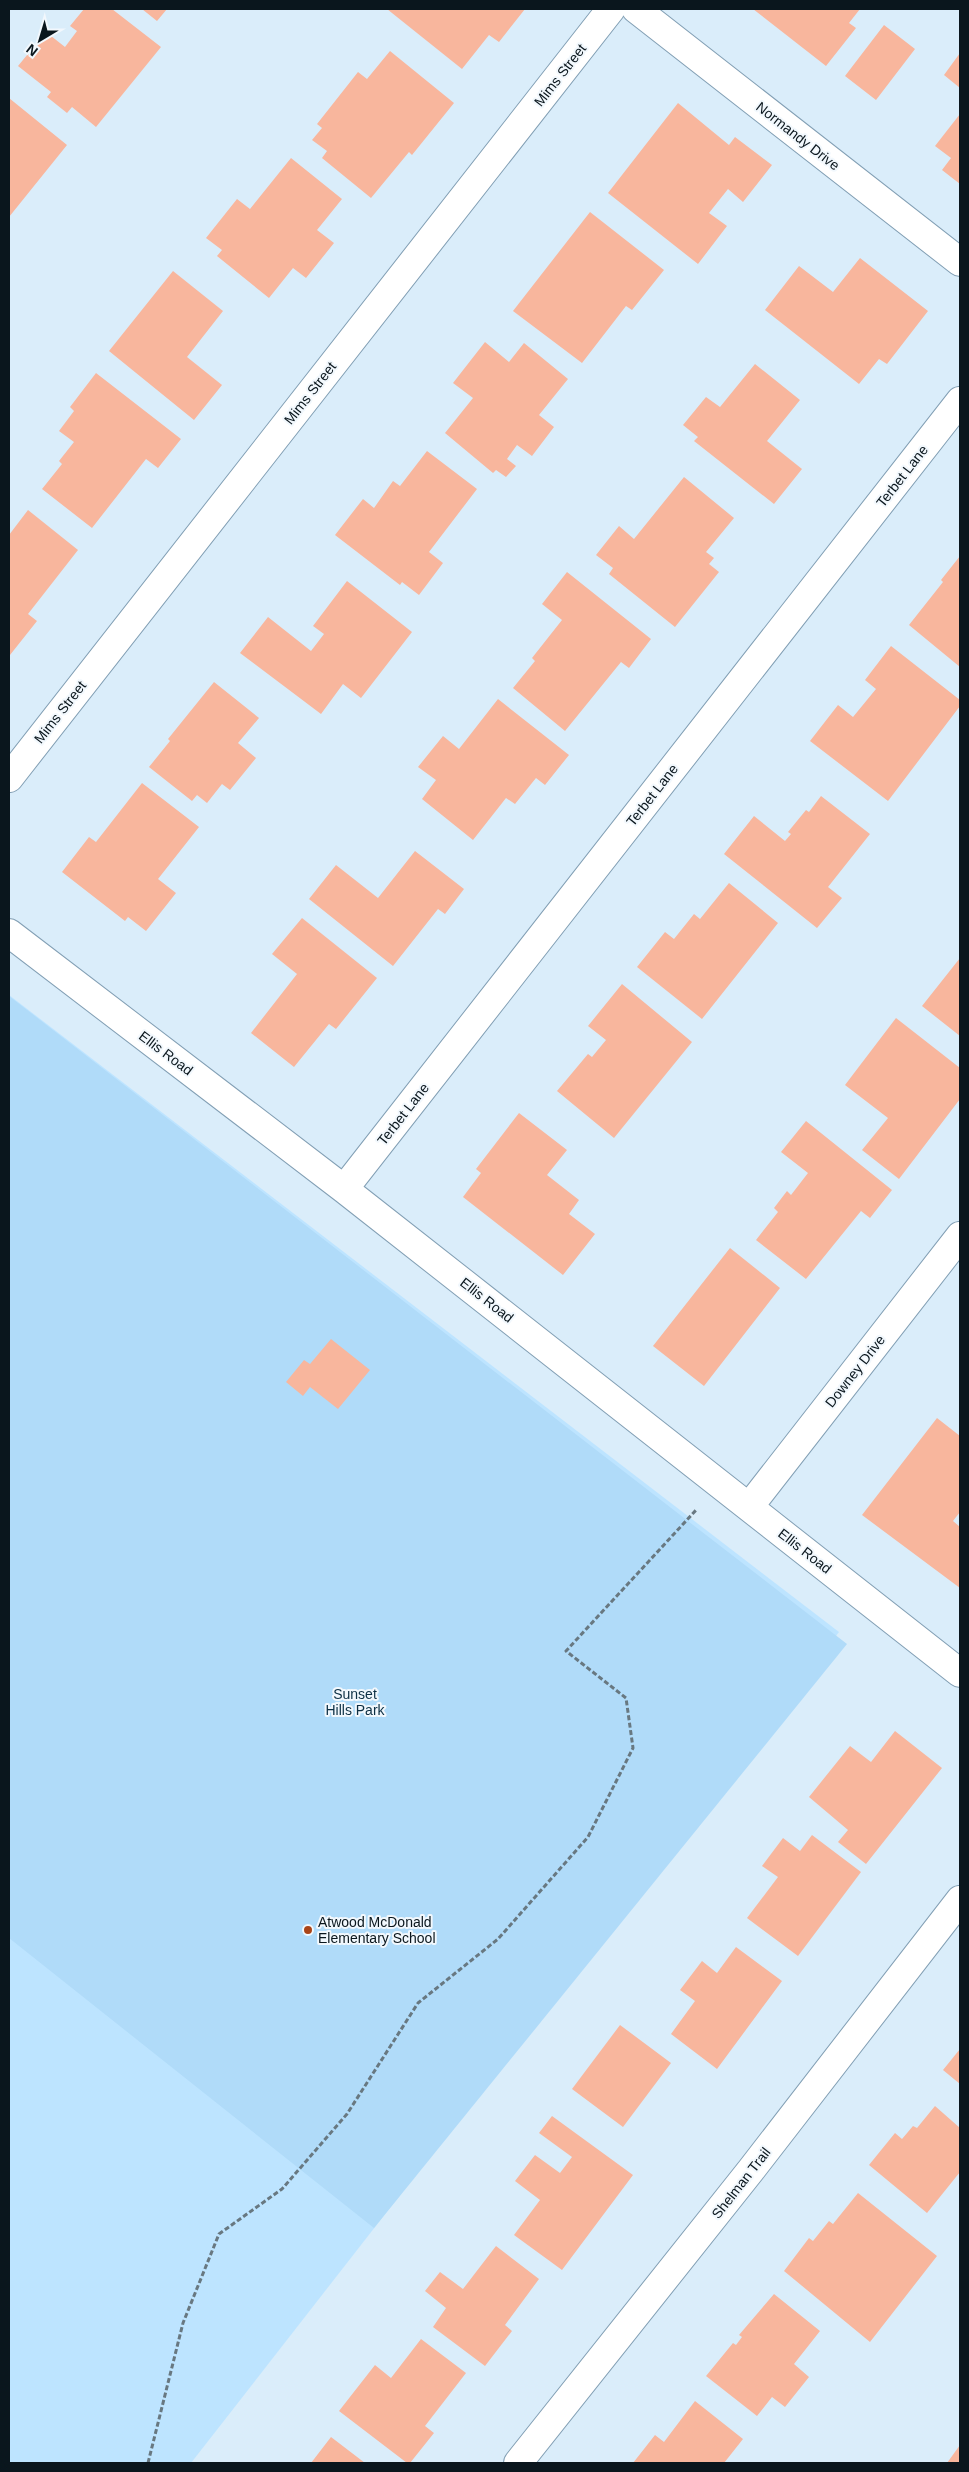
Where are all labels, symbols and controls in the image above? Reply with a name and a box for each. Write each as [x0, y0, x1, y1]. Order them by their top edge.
north arrow [15, 15, 65, 65]
text: N [23, 41, 41, 60]
street label: Mims Street [531, 41, 589, 109]
street label: Normandy Drive [753, 99, 843, 174]
street label: Mims Street [281, 359, 339, 427]
street label: Terbet Lane [873, 442, 931, 510]
street label: Mims Street [31, 678, 89, 746]
street label: Terbet Lane [623, 761, 681, 829]
street label: Ellis Road [136, 1028, 196, 1078]
street label: Terbet Lane [374, 1080, 432, 1148]
street label: Ellis Road [457, 1274, 517, 1326]
street label: Downey Drive [822, 1332, 888, 1410]
street label: Ellis Road [775, 1525, 835, 1577]
park label: Sunset Hills Park [325, 1686, 386, 1718]
place label: Atwood McDonald Elementary School [318, 1914, 436, 1946]
marker: Atwood McDonald Elementary School [302, 1924, 314, 1936]
street label: Shelman Trail [708, 2144, 774, 2222]

